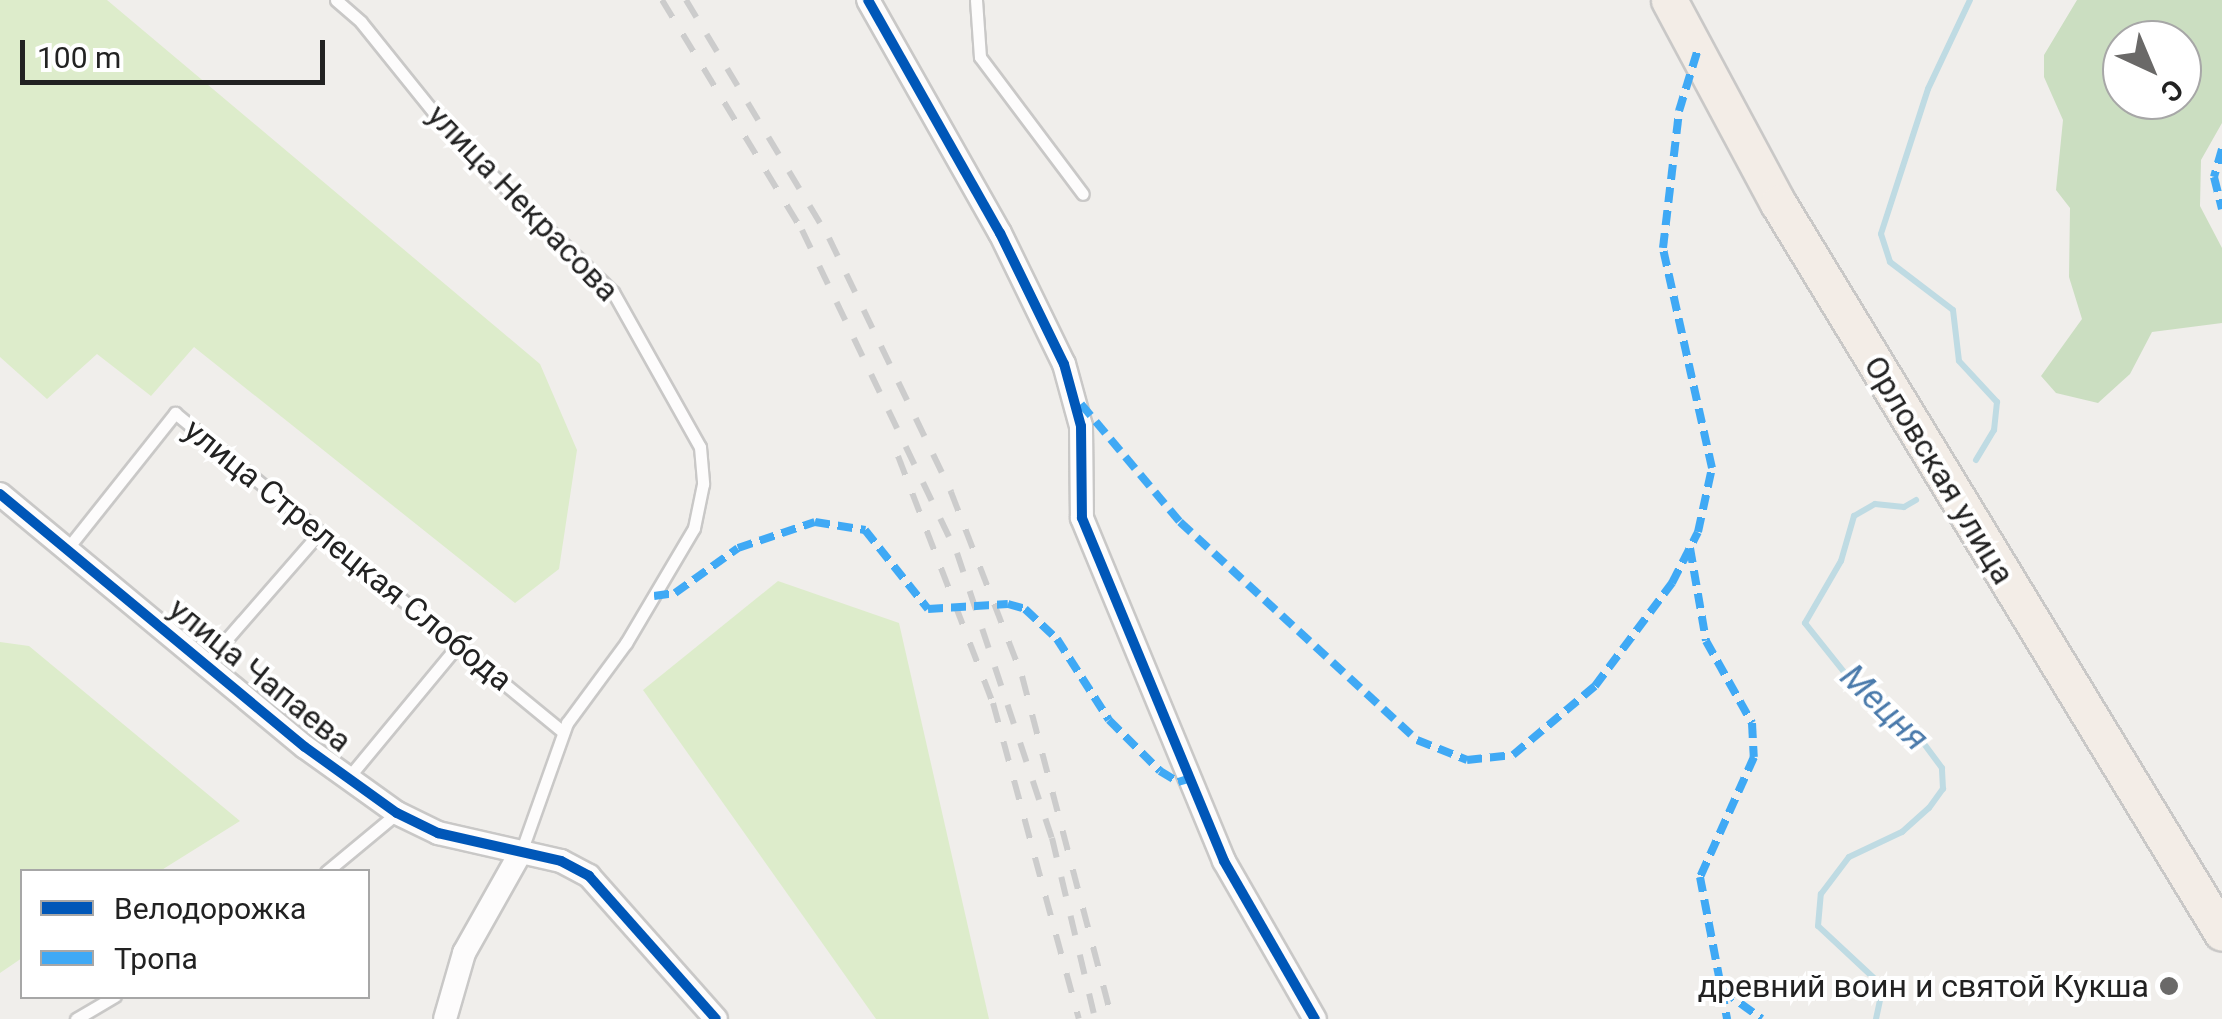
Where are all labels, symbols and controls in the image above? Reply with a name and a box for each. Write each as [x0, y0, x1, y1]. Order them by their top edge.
scale bar [25, 20, 330, 82]
north arrow [2102, 20, 2202, 120]
text: 100 m [37, 40, 121, 75]
text: С [2154, 72, 2190, 109]
street label: улица Некрасова [419, 97, 627, 309]
street label: Орловская улица [1856, 349, 2022, 591]
street label: улица Стрелецкая Слобода [176, 411, 520, 699]
street label: улица Чапаева [161, 590, 359, 760]
water label: Мецня [1831, 656, 1937, 760]
legend [20, 869, 370, 999]
text: Велодорожка [114, 891, 306, 926]
text: Тропа [114, 941, 198, 976]
place label: древний воин и святой Кукша [1698, 967, 2149, 1005]
marker: древний воин и святой Кукша [2158, 975, 2180, 997]

